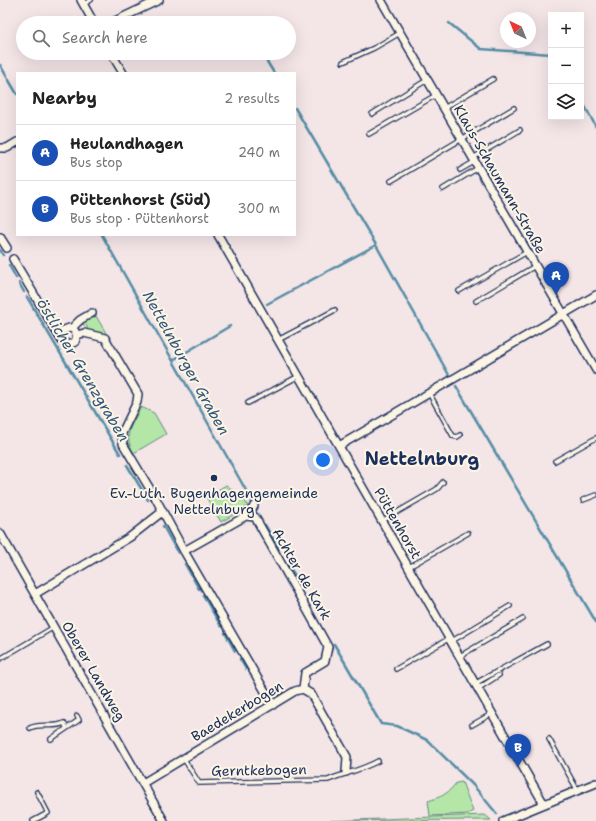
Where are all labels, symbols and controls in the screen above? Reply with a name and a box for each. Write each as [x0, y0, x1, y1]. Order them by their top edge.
north arrow [500, 12, 536, 48]
map controls [548, 12, 584, 120]
button: + [548, 12, 584, 48]
search box [16, 16, 296, 60]
icon: search [30, 27, 52, 49]
text: Search here [62, 28, 148, 48]
button: − [548, 48, 584, 84]
button: layers [548, 84, 584, 120]
text: Nearby [32, 87, 97, 109]
text: 2 results [224, 90, 280, 107]
street label: Klaus-Schaumann-Straße [450, 101, 550, 257]
text: Heulandhagen [70, 134, 183, 154]
text: A [40, 144, 50, 161]
text: 240 m [238, 144, 280, 161]
text: Bus stop [70, 154, 122, 171]
text: Püttenhorst (Süd) [70, 190, 211, 210]
text: B [41, 200, 49, 217]
text: 300 m [237, 200, 280, 217]
text: Bus stop · Püttenhorst [70, 210, 209, 227]
pin: A [543, 262, 569, 295]
water label: Nettelnburger Graben [138, 287, 234, 439]
water label: östlicher Grenzgraben [32, 295, 134, 445]
district label: Nettelnburg [365, 447, 480, 471]
your location [313, 450, 333, 470]
marker: Ev.-Luth. Bugenhagengemeinde Nettelnburg [209, 473, 219, 483]
place label: Ev.-Luth. Bugenhagengemeinde Nettelnburg [110, 484, 318, 518]
street label: Püttenhorst [370, 484, 426, 562]
street label: Achter de Kark [268, 525, 336, 623]
street label: Oberer Landweg [58, 618, 130, 724]
street label: Baedekerbogen [188, 676, 287, 746]
pin: B [505, 734, 531, 767]
street label: Gerntkebogen [211, 760, 307, 780]

